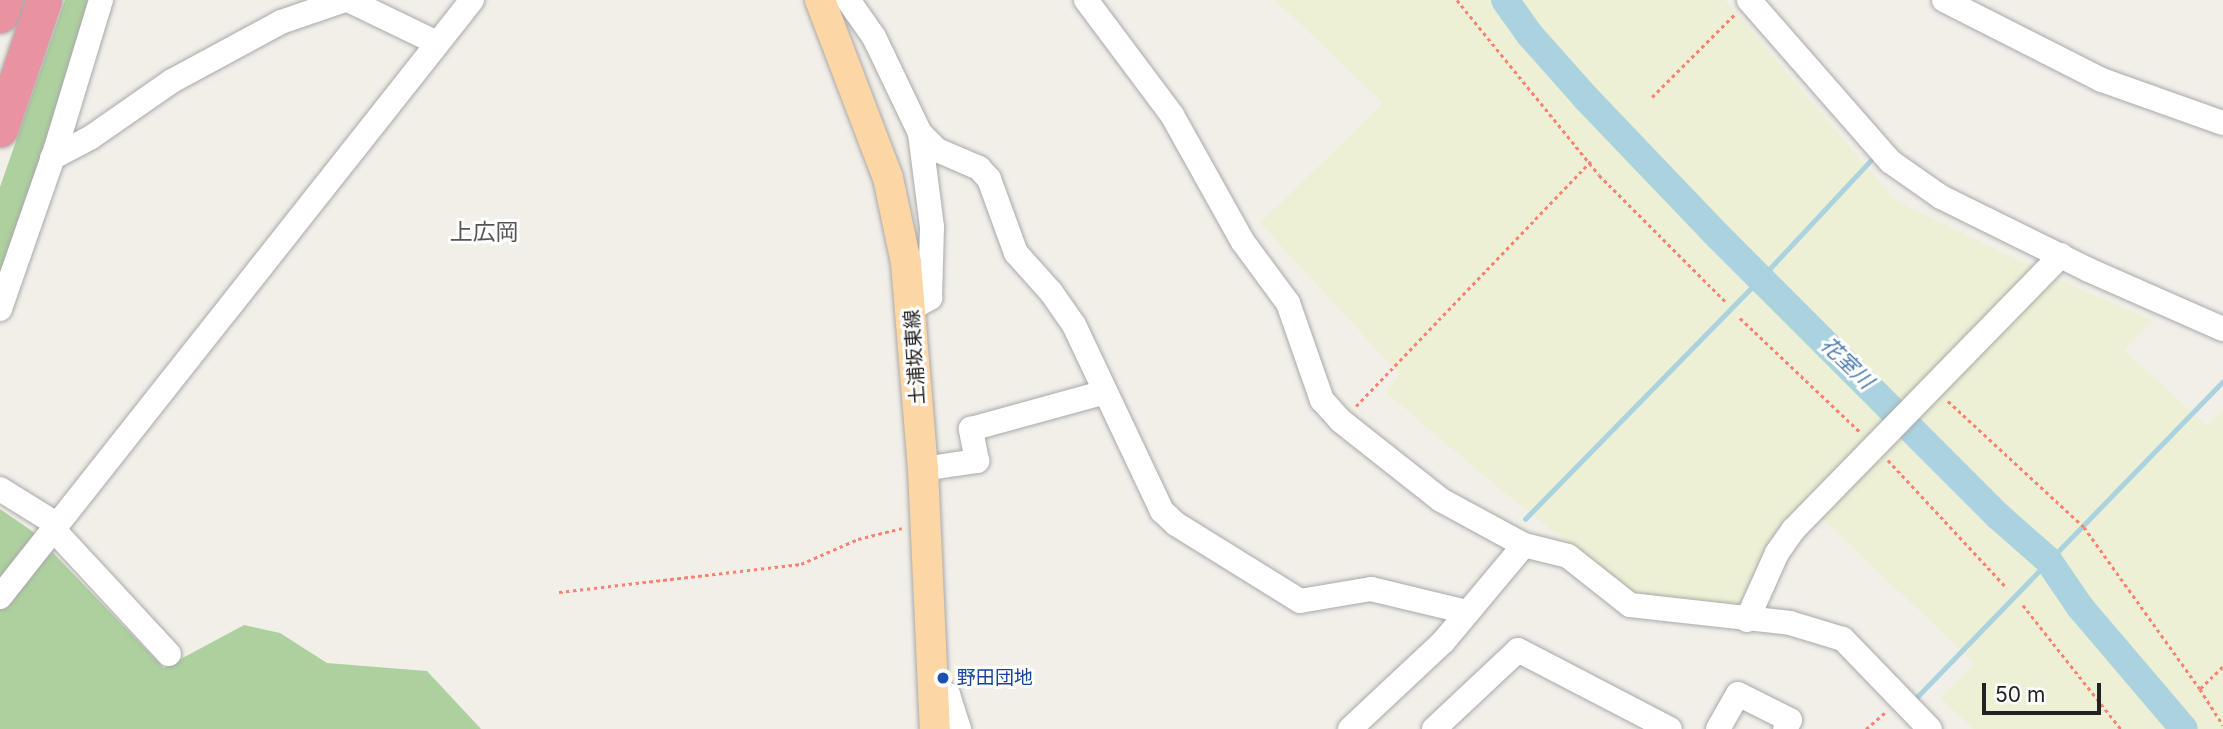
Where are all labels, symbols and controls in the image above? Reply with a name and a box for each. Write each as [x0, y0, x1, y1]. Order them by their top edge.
district label: 上広岡 [450, 218, 518, 246]
street label: 土浦坂東線 [900, 309, 930, 405]
water label: 花室川 [1816, 332, 1878, 394]
place label: 野田団地 [957, 667, 1033, 689]
marker: 野田団地 [935, 670, 951, 686]
scale bar [1985, 670, 2104, 714]
text: 50 m [1995, 682, 2045, 707]

